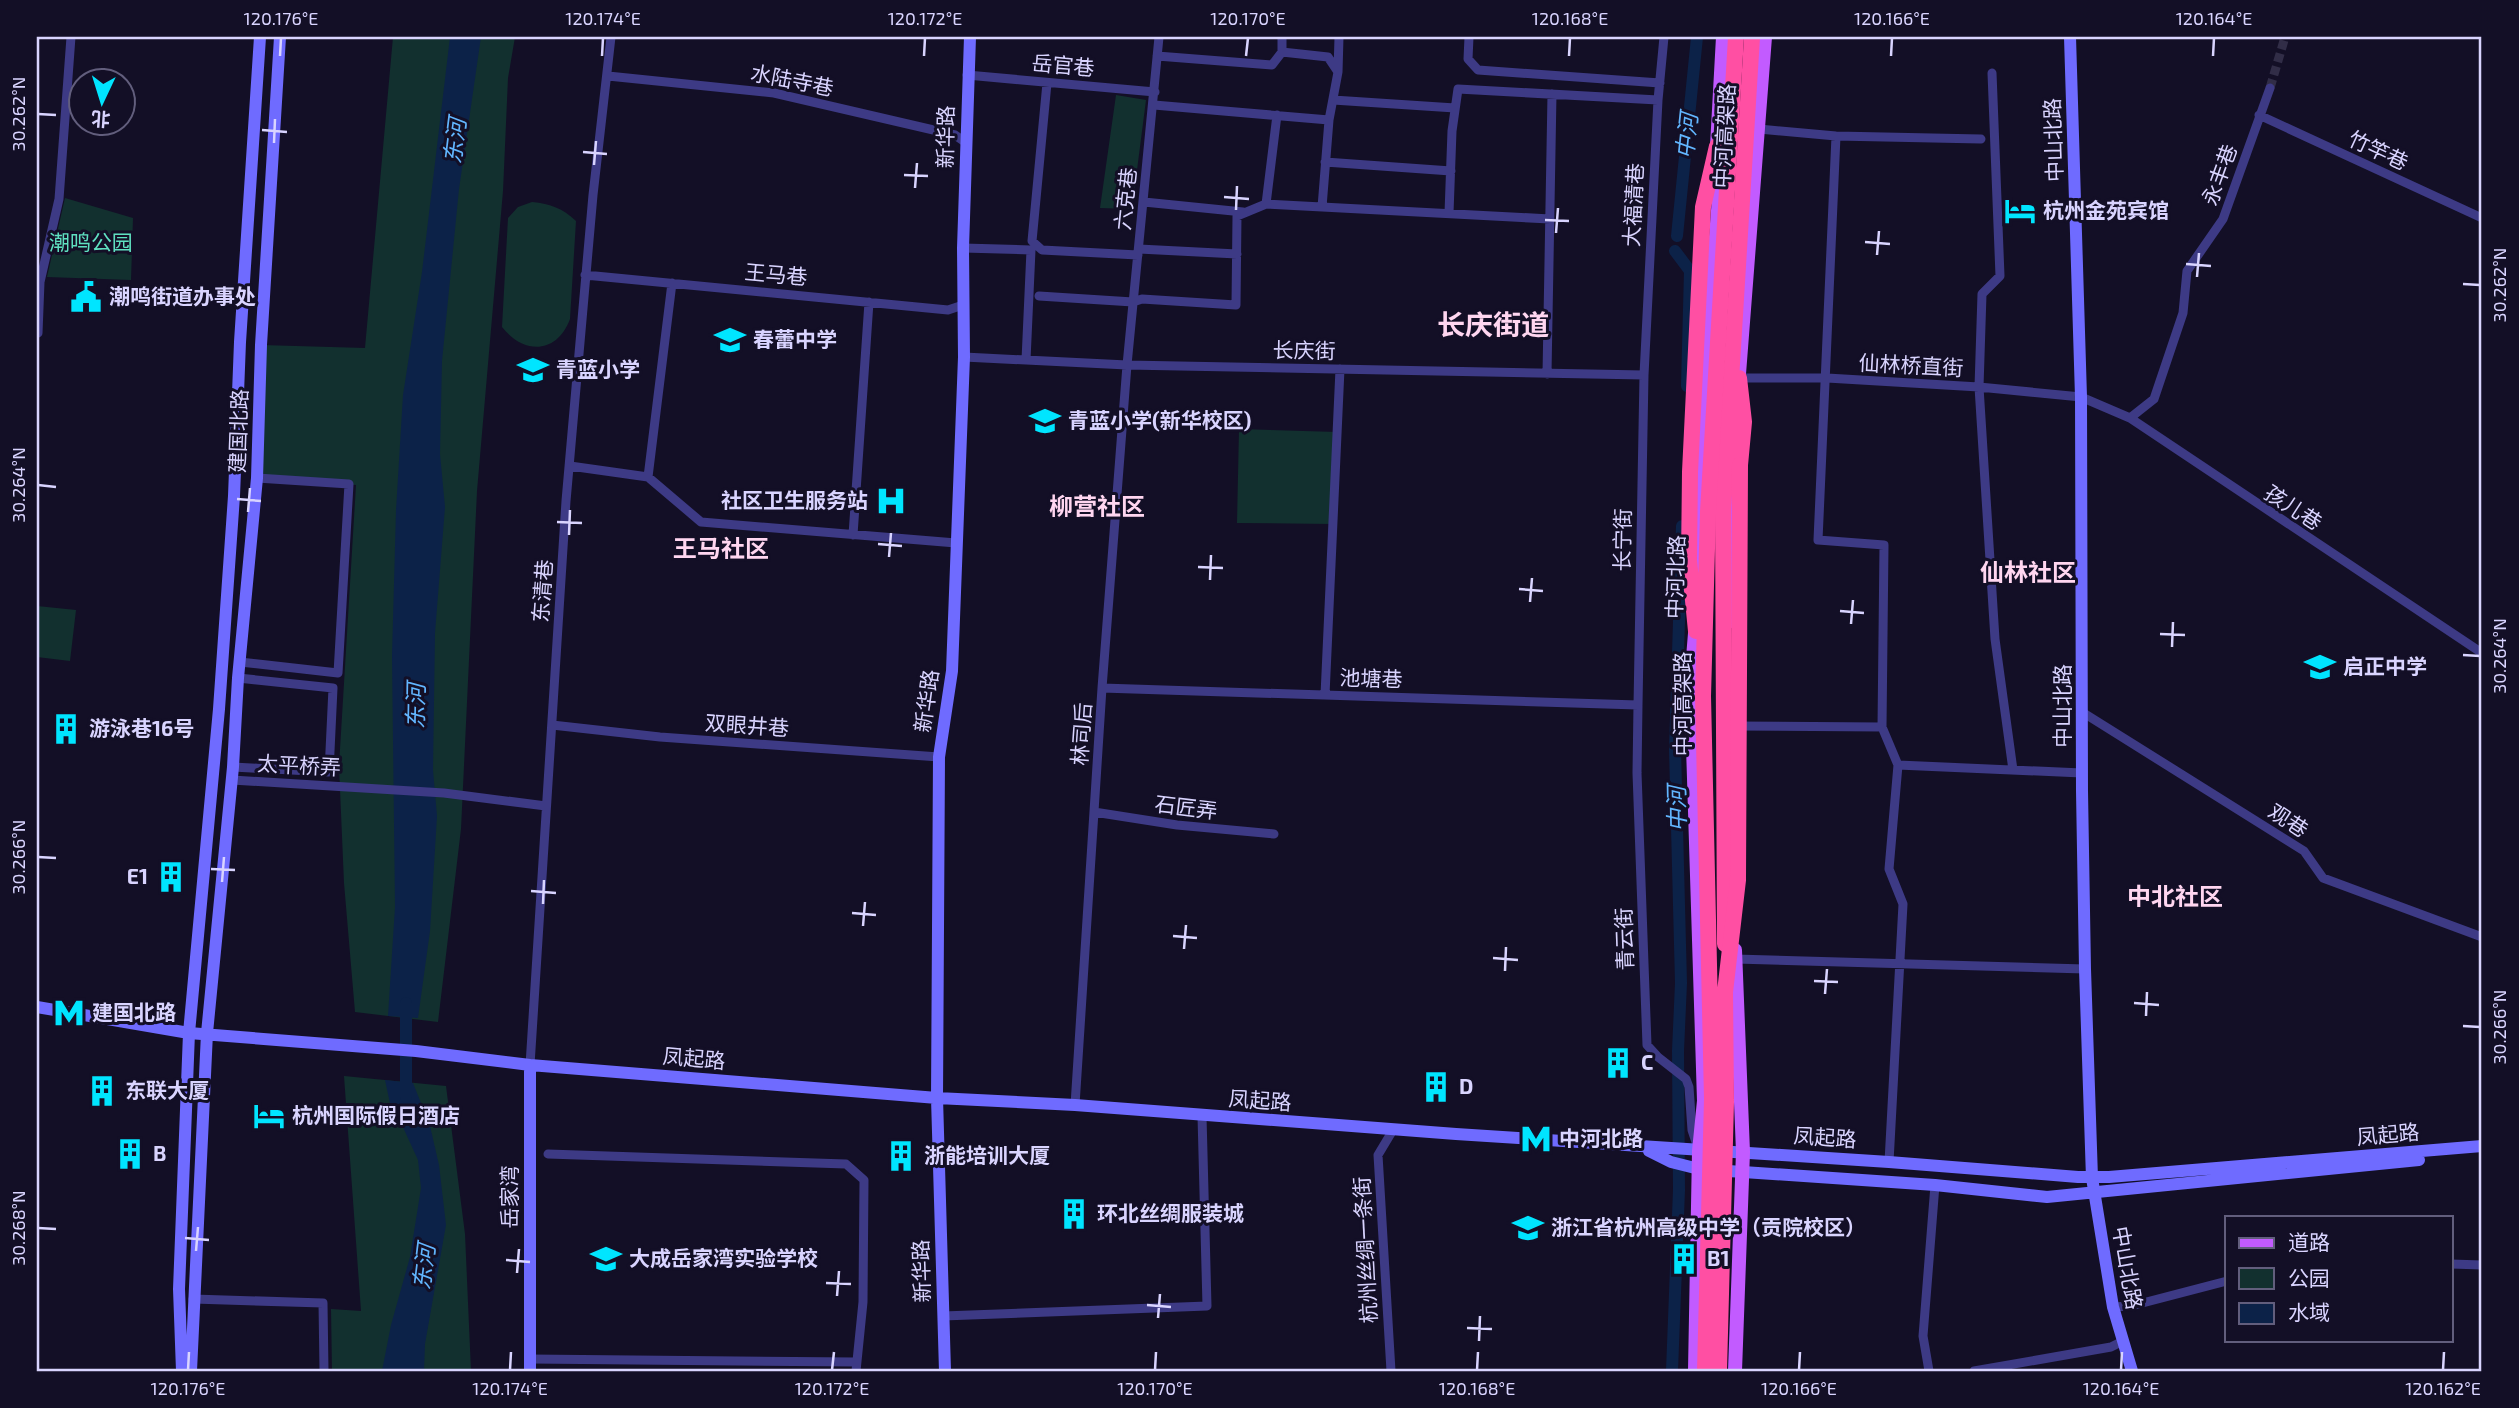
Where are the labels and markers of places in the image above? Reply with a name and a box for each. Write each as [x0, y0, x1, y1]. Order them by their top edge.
hotel icon: 杭州金苑宾馆 [2003, 194, 2037, 228]
place label: 杭州金苑宾馆 [2043, 197, 2169, 222]
public building icon: 潮鸣街道办事处 [69, 280, 103, 314]
place label: 潮鸣街道办事处 [109, 283, 256, 308]
school or university icon: 春蕾中学 [713, 323, 747, 357]
place label: 春蕾中学 [753, 326, 837, 351]
school or university icon: 青蓝小学 [516, 353, 550, 387]
place label: 青蓝小学 [556, 356, 640, 381]
school or university icon: 青蓝小学(新华校区) [1028, 404, 1062, 438]
place label: 青蓝小学(新华校区) [1068, 407, 1251, 432]
hospital icon: 社区卫生服务站 [874, 484, 908, 518]
place label: 社区卫生服务站 [721, 487, 868, 512]
school or university icon: 启正中学 [2303, 650, 2337, 684]
place label: 启正中学 [2343, 653, 2427, 678]
building icon: 游泳巷16号 [49, 712, 83, 746]
place label: 游泳巷16号 [89, 715, 194, 740]
building icon: E1 [154, 860, 188, 894]
place label: E1 [127, 863, 148, 888]
metro station icon: 建国北路 [52, 996, 86, 1030]
place label: 建国北路 [92, 999, 176, 1024]
building icon: C [1601, 1046, 1635, 1080]
place label: C [1641, 1049, 1653, 1074]
building icon: D [1419, 1070, 1453, 1104]
place label: D [1459, 1073, 1473, 1098]
building icon: 东联大厦 [85, 1074, 119, 1108]
place label: 东联大厦 [125, 1077, 209, 1102]
hotel icon: 杭州国际假日酒店 [252, 1099, 286, 1133]
place label: 杭州国际假日酒店 [292, 1102, 460, 1127]
metro station icon: 中河北路 [1519, 1122, 1553, 1156]
place label: 中河北路 [1559, 1125, 1643, 1150]
building icon: B [113, 1137, 147, 1171]
building icon: 浙能培训大厦 [884, 1139, 918, 1173]
place label: B [153, 1140, 166, 1165]
place label: 浙能培训大厦 [924, 1142, 1050, 1167]
building icon: 环北丝绸服装城 [1057, 1197, 1091, 1231]
place label: 环北丝绸服装城 [1097, 1200, 1244, 1225]
school or university icon: 浙江省杭州高级中学（贡院校区） [1511, 1211, 1545, 1245]
place label: 浙江省杭州高级中学（贡院校区） [1551, 1214, 1866, 1239]
school or university icon: 大成岳家湾实验学校 [589, 1242, 623, 1276]
building icon: B1 [1667, 1242, 1701, 1276]
place label: 大成岳家湾实验学校 [629, 1245, 818, 1270]
place label: B1 [1707, 1245, 1730, 1270]

